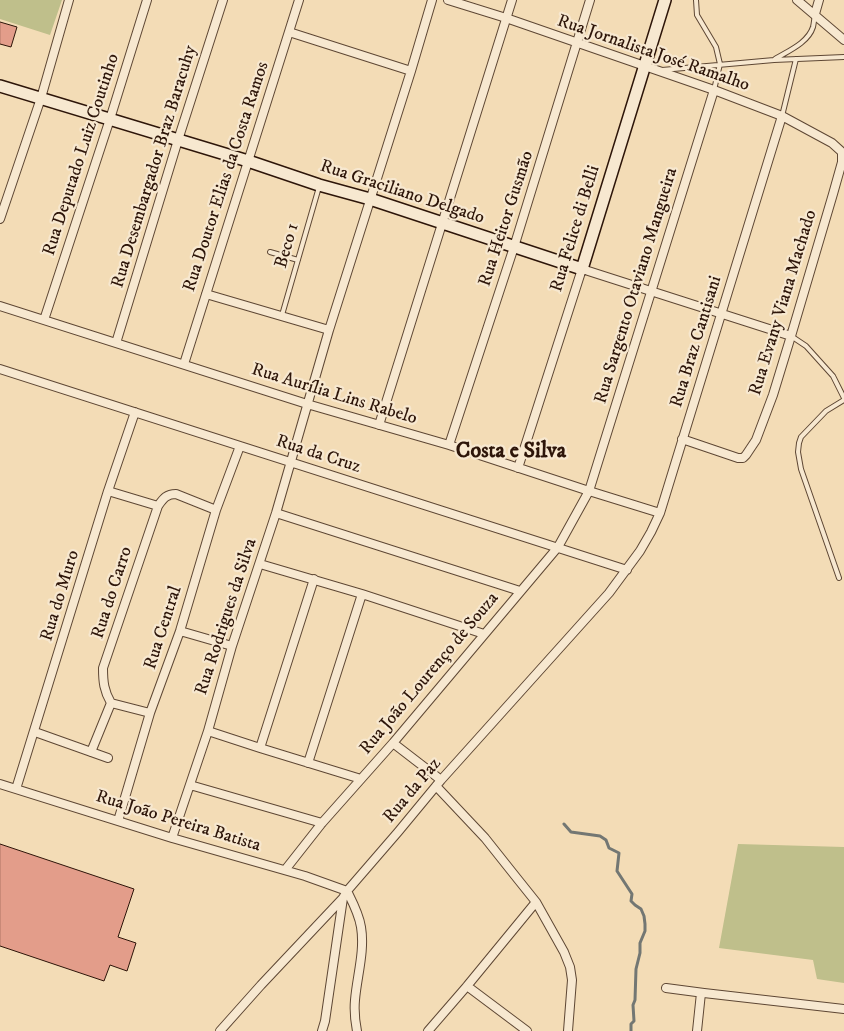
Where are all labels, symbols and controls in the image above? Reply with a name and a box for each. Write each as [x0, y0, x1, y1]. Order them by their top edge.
street label: Rua Jornalista José Ramalho [554, 11, 752, 97]
street label: Rua Desembargador Braz Baracuhy [108, 43, 202, 291]
street label: Rua Deputado Luiz Coutinho [39, 51, 125, 259]
street label: Rua Doutor Elias da Costa Ramos [180, 59, 274, 295]
street label: Rua Heitor Gusmão [475, 148, 539, 290]
street label: Rua Graciliano Delgado [317, 156, 487, 230]
street label: Rua Felice di Belli [547, 163, 605, 295]
street label: Rua Sargento Otaviano Mangueira [591, 165, 683, 407]
street label: Rua Evany Viana Machado [745, 208, 823, 398]
street label: Beco 1 [271, 221, 305, 271]
street label: Rua Braz Cantisani [667, 274, 727, 410]
street label: Rua Aurília Lins Rabelo [249, 360, 419, 430]
street label: Rua da Cruz [273, 431, 363, 479]
district label: Costa e Silva [456, 439, 566, 465]
street label: Rua Rodrigues da Silva [191, 536, 263, 698]
street label: Rua do Carro [88, 544, 138, 642]
street label: Rua do Muro [37, 548, 85, 644]
street label: Rua Central [140, 584, 188, 672]
street label: Rua João Lourenço de Souza [356, 589, 504, 759]
street label: Rua da Paz [379, 754, 447, 828]
street label: Rua João Pereira Batista [93, 787, 263, 857]

